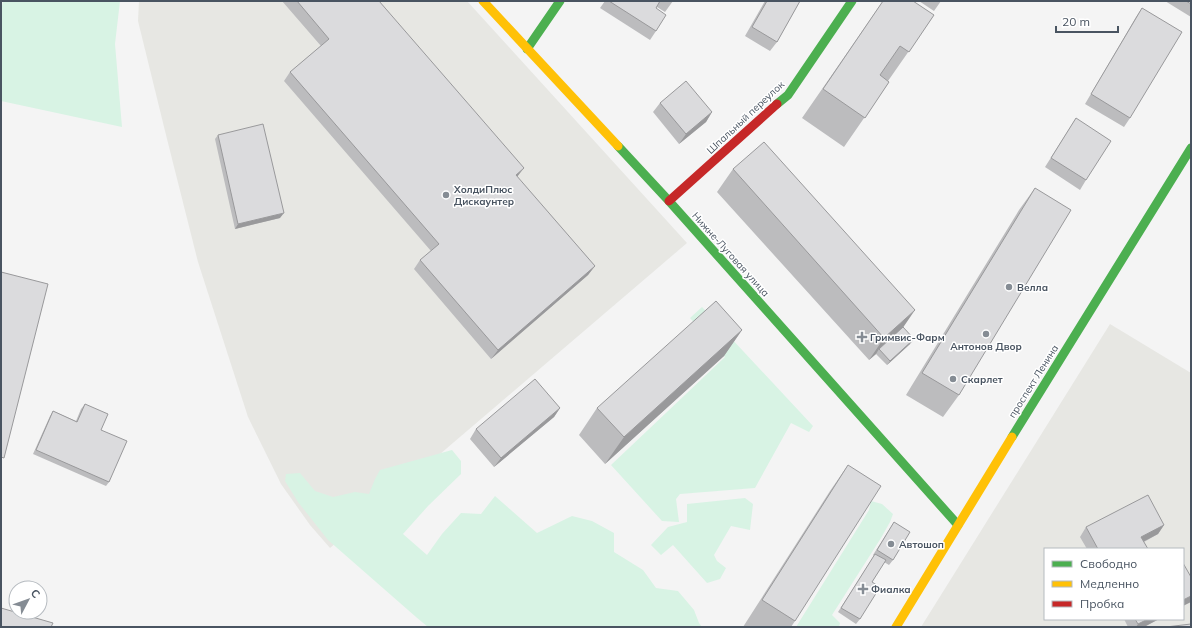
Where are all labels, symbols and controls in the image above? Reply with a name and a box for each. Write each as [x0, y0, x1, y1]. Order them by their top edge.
scale bar [1056, 8, 1118, 34]
text: 20 m [1062, 14, 1090, 29]
street label: Шпальный переулок [704, 78, 787, 157]
place label: ХолдиПлюс Дискаунтер [453, 183, 514, 208]
marker: ХолдиПлюс Дискаунтер [441, 190, 451, 200]
street label: Нижне-Луговая улица [689, 209, 772, 299]
place label: Велла [1017, 281, 1048, 294]
marker: Велла [1004, 282, 1014, 292]
marker: Антонов Двор [981, 329, 991, 339]
place label: Гримвис-Фарм [870, 331, 945, 344]
marker: Гримвис-Фарм [857, 332, 867, 342]
place label: Антонов Двор [950, 340, 1022, 353]
street label: проспект Ленина [1006, 342, 1061, 420]
place label: Скарлет [961, 373, 1003, 386]
marker: Скарлет [948, 374, 958, 384]
place label: Автошоп [899, 538, 944, 551]
marker: Автошоп [886, 539, 896, 549]
legend [1044, 548, 1184, 620]
text: Свободно [1080, 556, 1137, 571]
text: Медленно [1080, 576, 1139, 591]
north arrow [8, 580, 48, 620]
place label: Фиалка [871, 583, 911, 596]
marker: Фиалка [858, 584, 868, 594]
text: С [28, 586, 44, 601]
text: Пробка [1080, 596, 1124, 611]

